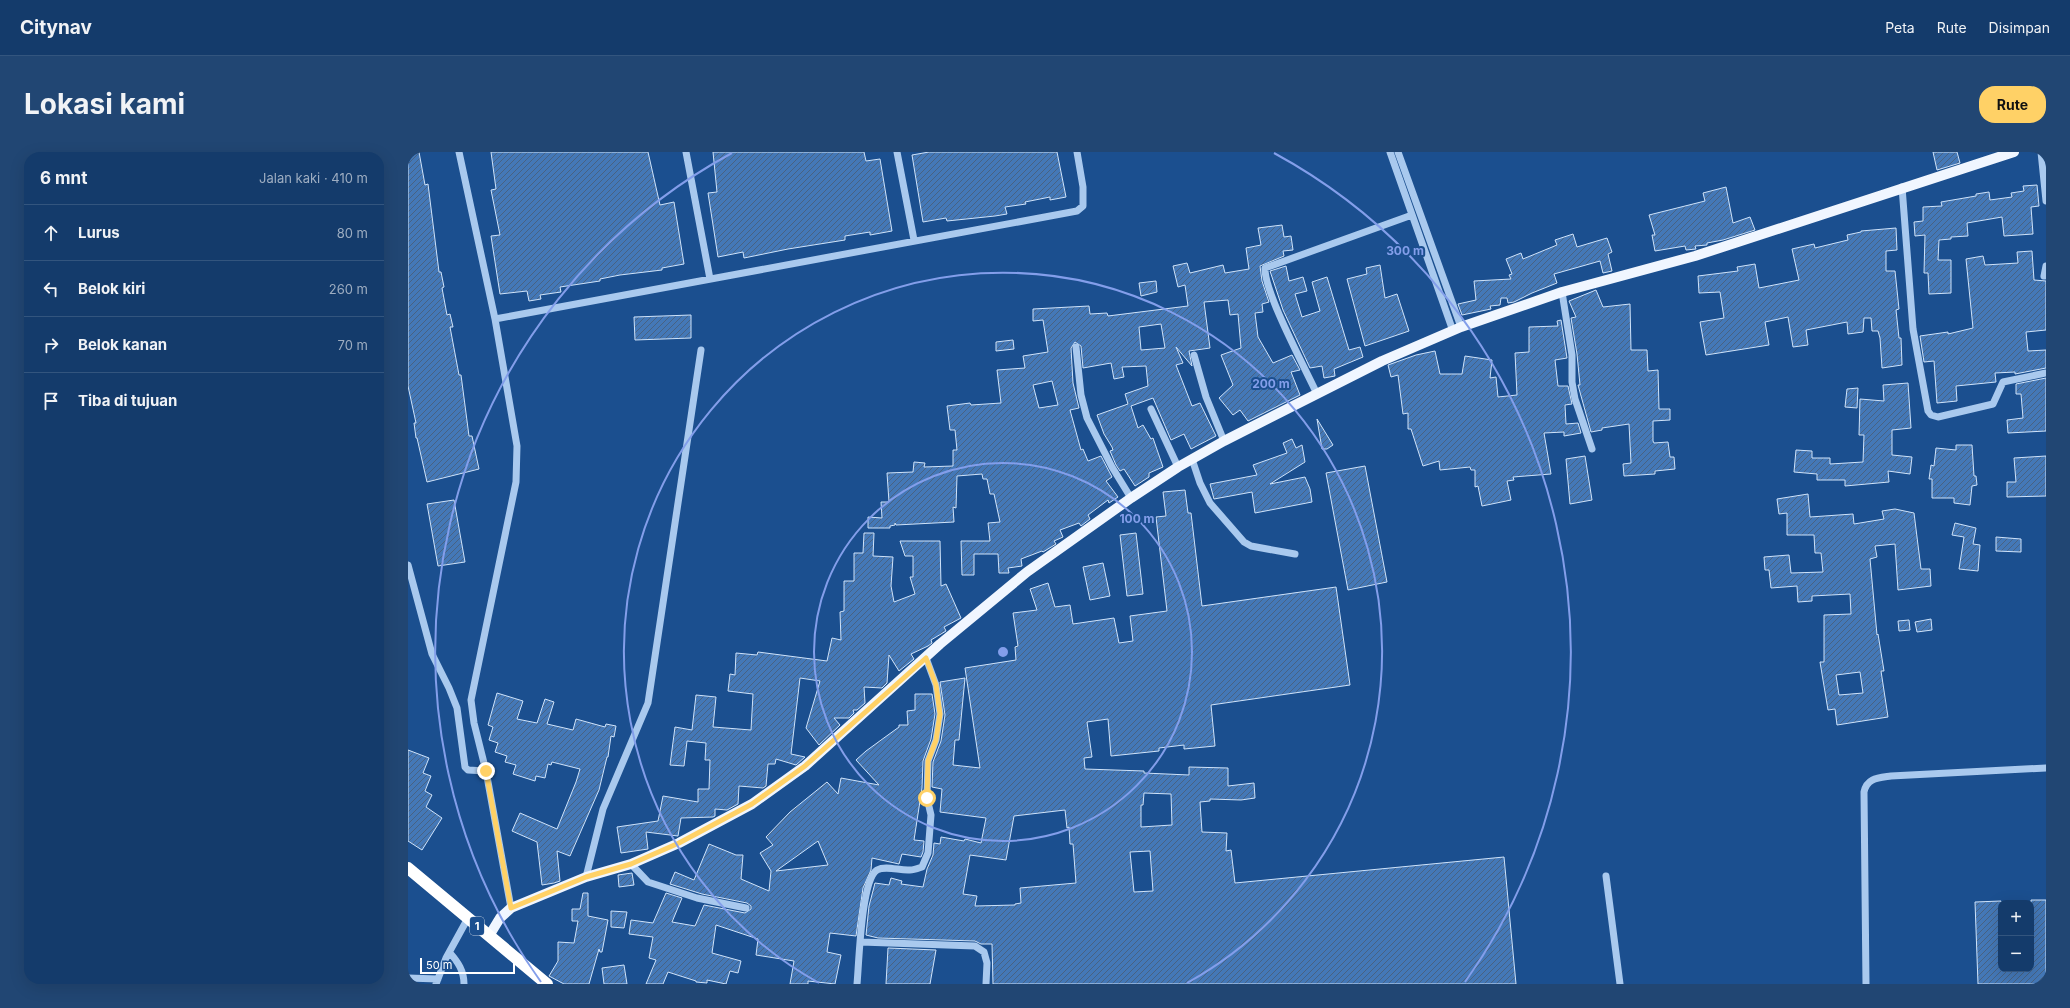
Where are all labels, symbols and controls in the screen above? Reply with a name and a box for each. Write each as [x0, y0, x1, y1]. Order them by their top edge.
text: Citynav [20, 16, 92, 39]
text: Peta [1885, 19, 1915, 36]
text: Rute [1937, 19, 1967, 36]
text: Disimpan [1989, 19, 2050, 36]
button: Rute [1979, 86, 2046, 123]
text: Lokasi kami [24, 87, 185, 121]
text: 6 mnt [40, 168, 87, 188]
text: Jalan kaki · 410 m [259, 170, 368, 186]
icon: ahead [40, 222, 62, 244]
text: Lurus [78, 223, 120, 242]
text: 80 m [337, 225, 368, 241]
text: 300 m [1386, 243, 1424, 258]
icon: left [40, 278, 62, 300]
text: Belok kiri [78, 279, 145, 298]
text: 260 m [329, 281, 368, 297]
icon: right [40, 334, 62, 356]
text: Belok kanan [78, 335, 167, 354]
text: 70 m [338, 337, 368, 353]
text: 200 m [1252, 376, 1290, 391]
icon: arrive [40, 390, 62, 412]
text: Tiba di tujuan [78, 391, 177, 410]
text: 100 m [1119, 511, 1155, 526]
centre of rings [996, 645, 1010, 659]
route end [477, 762, 495, 780]
route start [918, 789, 936, 807]
map controls [1998, 900, 2034, 972]
button: + [1998, 900, 2034, 936]
road number: 1 [470, 917, 484, 935]
button: − [1998, 936, 2034, 972]
scale bar [420, 956, 515, 975]
text: 50 m [426, 958, 452, 972]

